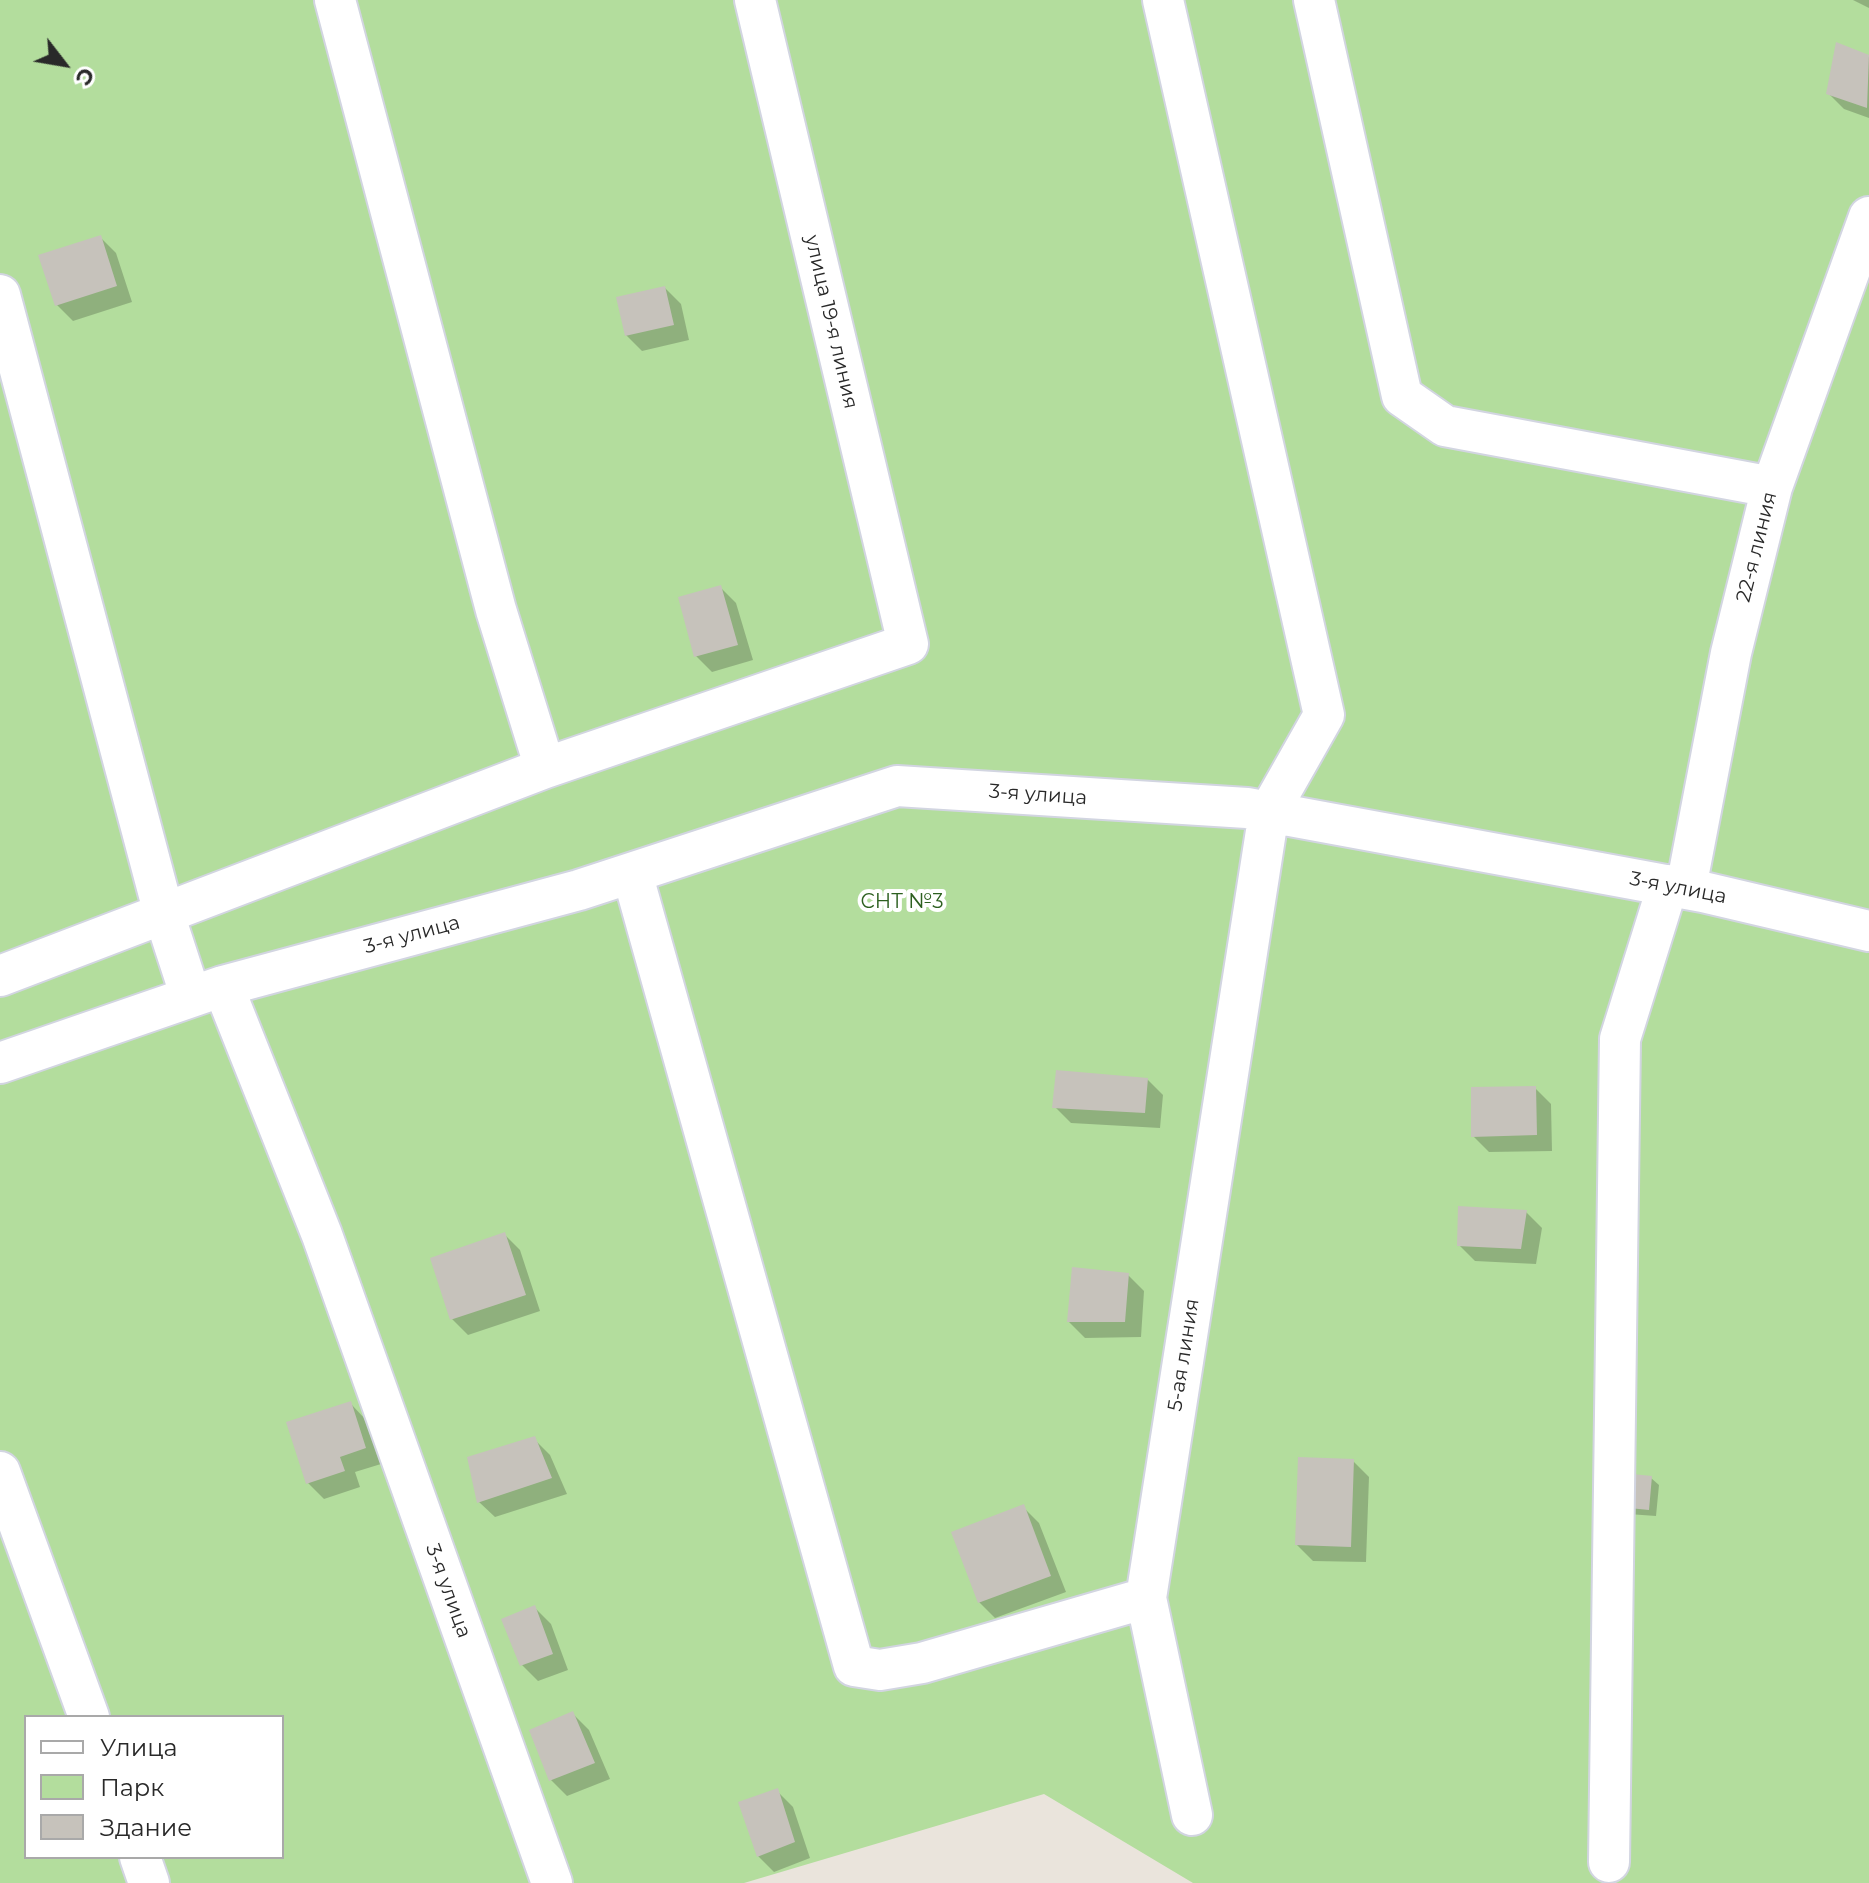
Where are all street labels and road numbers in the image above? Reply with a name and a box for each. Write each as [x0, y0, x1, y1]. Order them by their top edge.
street label: улица 19-я линия [799, 233, 863, 411]
street label: 22-я линия [1732, 489, 1782, 605]
street label: 3-я улица [988, 780, 1088, 810]
street label: 3-я улица [1627, 867, 1729, 909]
street label: 3-я улица [361, 911, 463, 959]
street label: 5-ая линия [1163, 1297, 1205, 1413]
street label: 3-я улица [420, 1541, 476, 1641]

